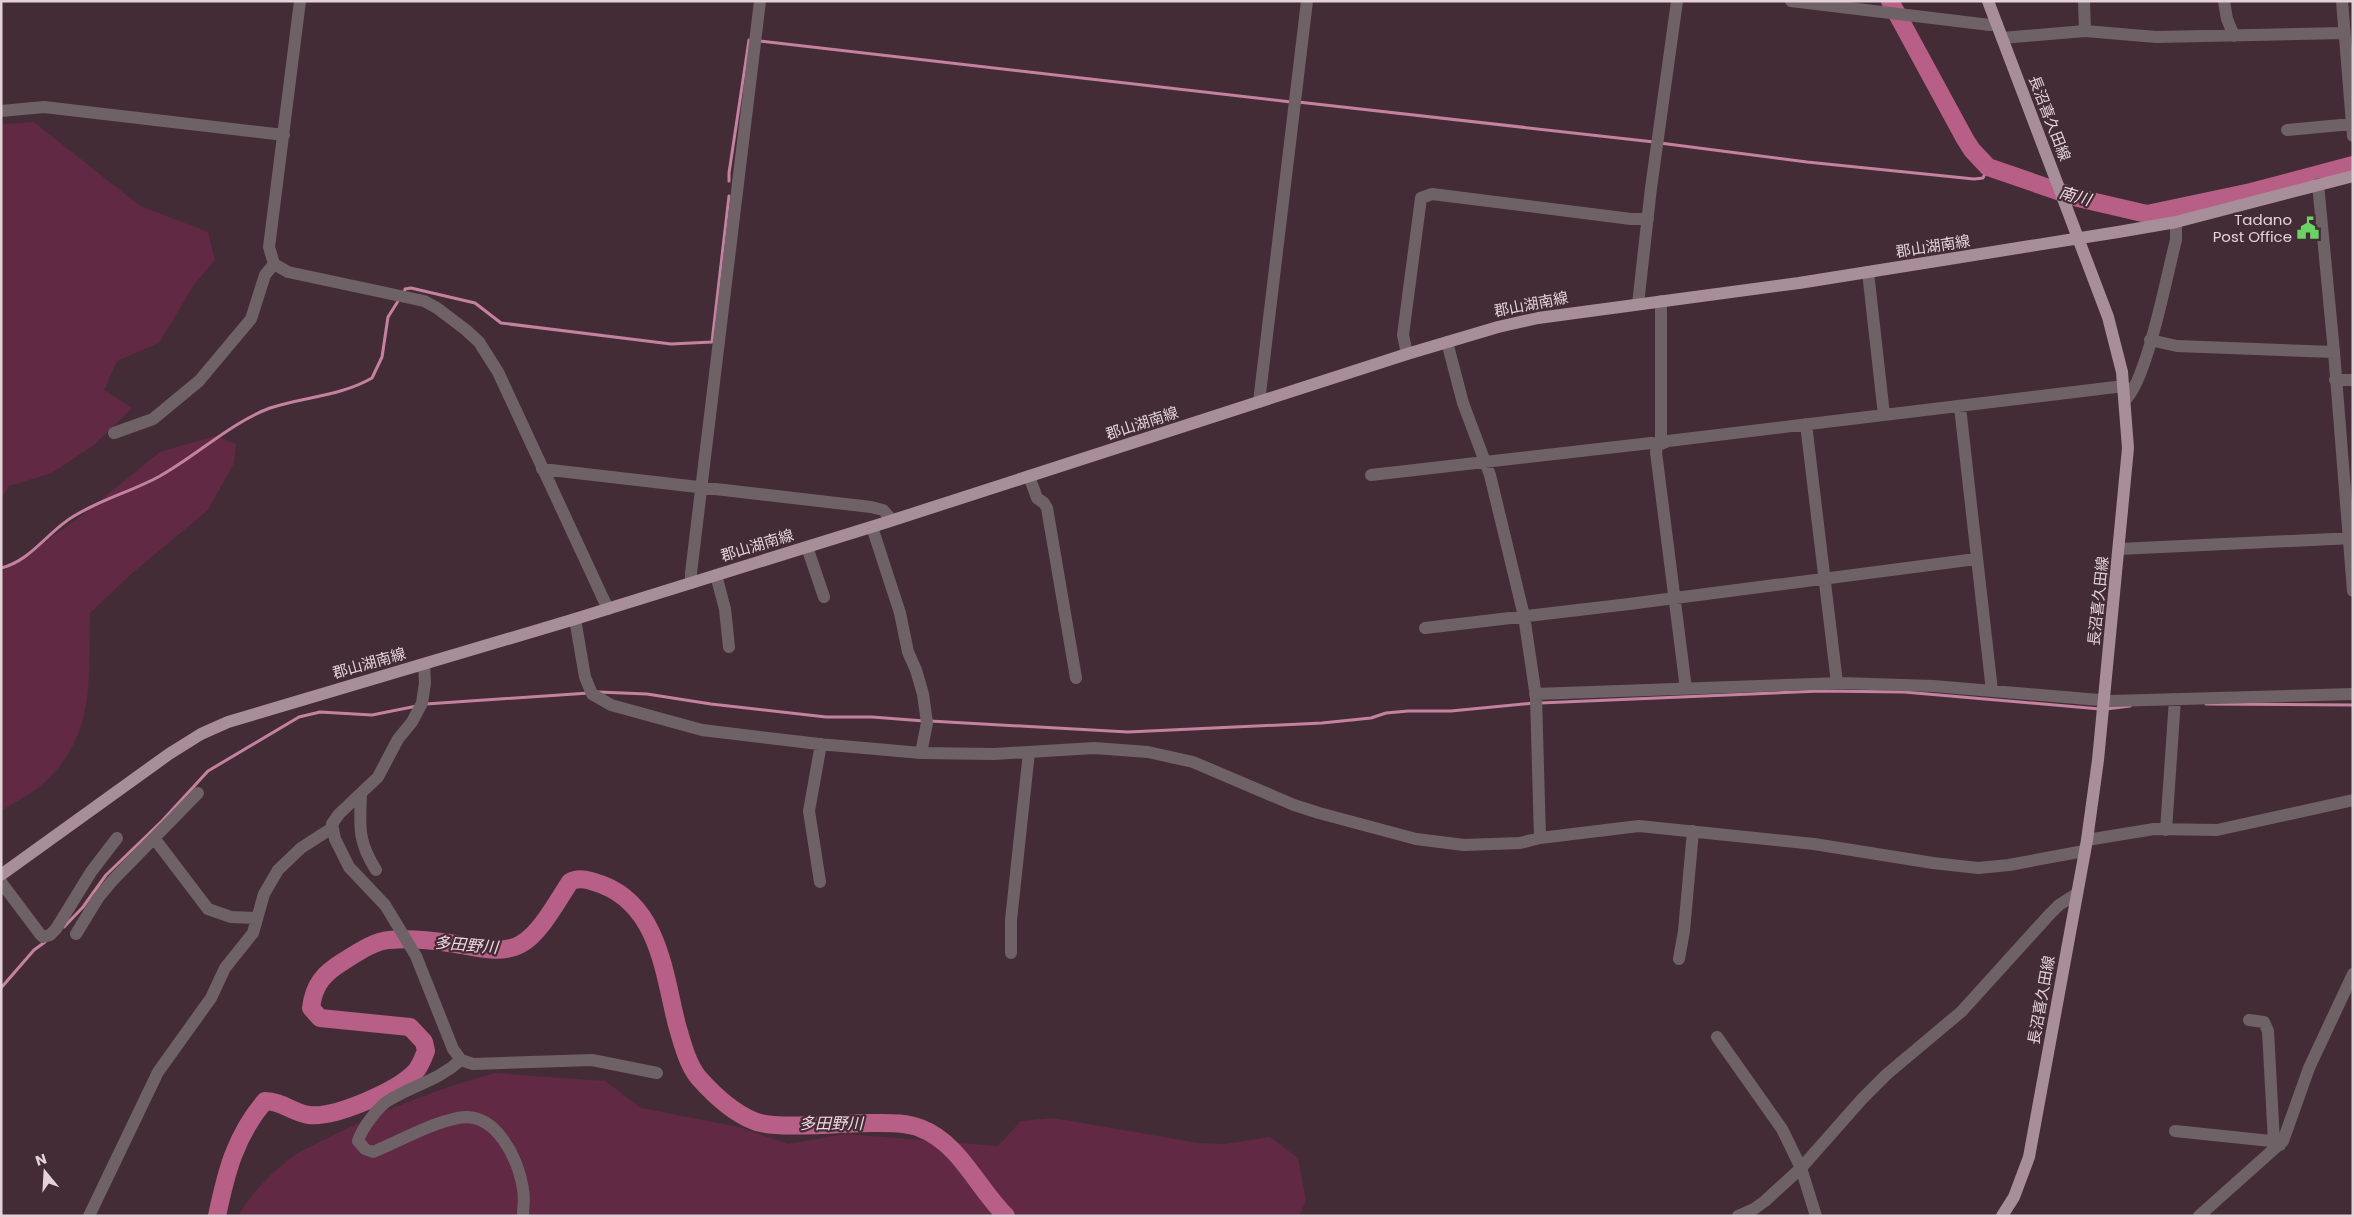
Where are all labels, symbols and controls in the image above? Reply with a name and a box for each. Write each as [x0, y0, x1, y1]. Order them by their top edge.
street label: 長沼喜久田線 [2024, 72, 2076, 164]
water label: 南川 [2056, 181, 2095, 212]
place label: Tadano Post Office [2213, 209, 2292, 247]
public building icon: Tadano Post Office [2295, 215, 2321, 241]
street label: 郡山湖南線 [1894, 230, 1972, 262]
street label: 郡山湖南線 [1492, 287, 1570, 321]
street label: 郡山湖南線 [1103, 401, 1181, 445]
street label: 郡山湖南線 [718, 524, 796, 566]
street label: 長沼喜久田線 [2083, 555, 2113, 647]
street label: 郡山湖南線 [330, 643, 408, 683]
water label: 多田野川 [433, 931, 501, 959]
street label: 長沼喜久田線 [2023, 954, 2059, 1046]
water label: 多田野川 [799, 1112, 865, 1135]
north arrow [20, 1147, 70, 1197]
text: N [33, 1148, 49, 1171]

